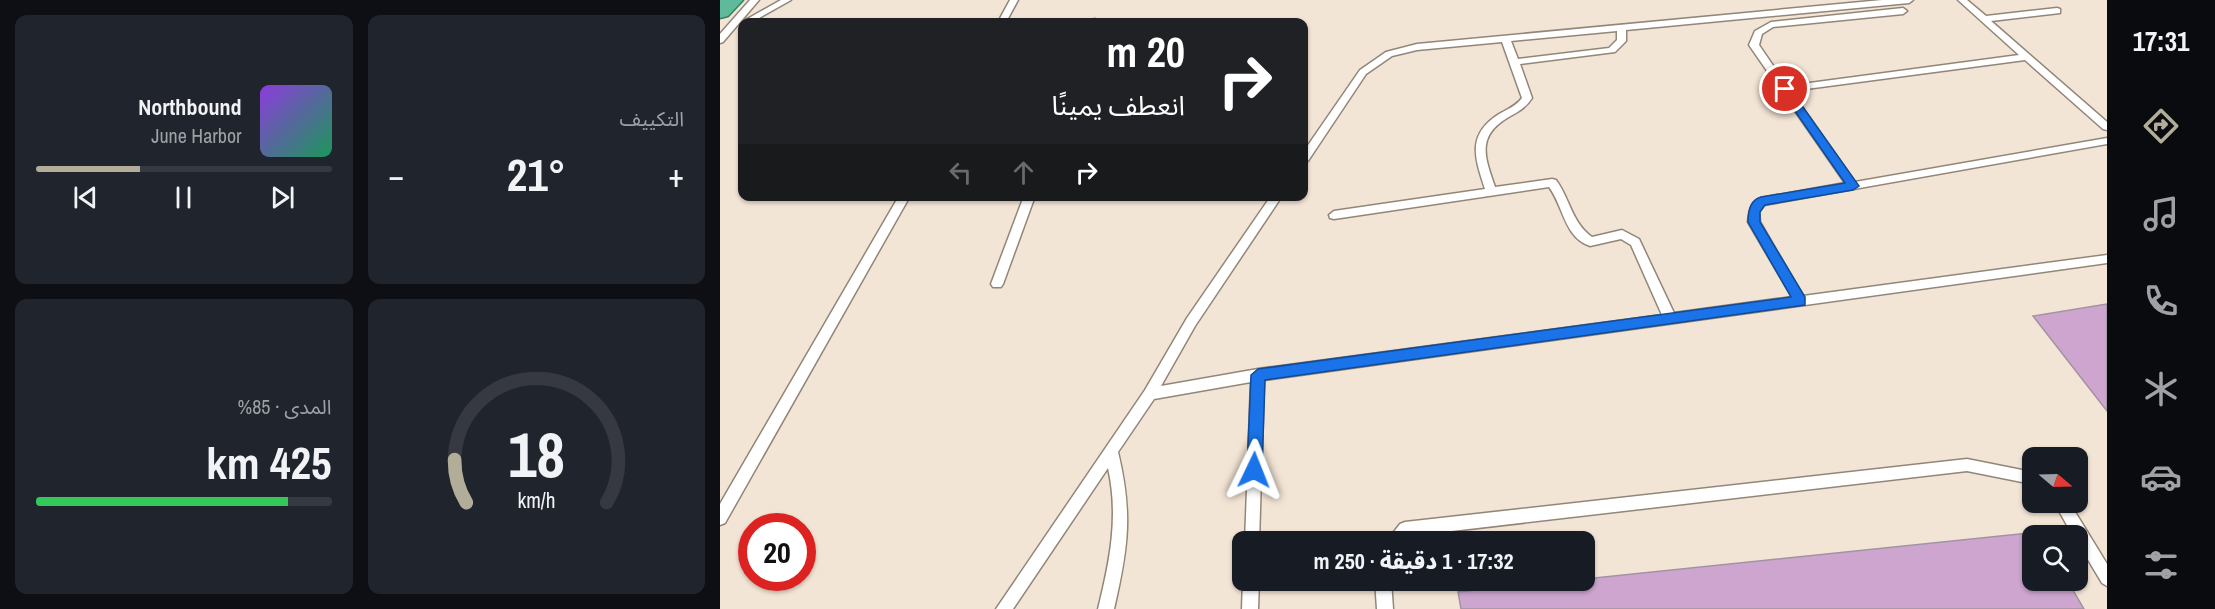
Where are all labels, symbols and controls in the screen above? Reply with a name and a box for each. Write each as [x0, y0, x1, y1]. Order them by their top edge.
text: 17:31 [2133, 23, 2189, 59]
text: 20 m [1106, 24, 1185, 80]
icon: right [1206, 42, 1284, 120]
pin [1759, 63, 1810, 114]
icon: arrive [1768, 72, 1801, 105]
text: انعطف يمينًا [1051, 87, 1185, 123]
text: Northbound [138, 92, 242, 122]
text: التكييف [620, 105, 684, 132]
icon: directions [2140, 105, 2182, 147]
text: June Harbor [151, 122, 242, 149]
text: 21° [507, 144, 566, 205]
text: − [389, 153, 404, 197]
text: + [668, 153, 684, 197]
icon: left [944, 156, 977, 189]
icon: ahead [1007, 156, 1040, 189]
icon: right [1070, 156, 1103, 189]
icon: previous [69, 181, 102, 214]
icon: pause [167, 181, 200, 214]
icon: next [266, 181, 299, 214]
icon: music [2140, 193, 2182, 235]
icon: phone [2140, 280, 2182, 322]
icon: climate [2140, 368, 2182, 410]
text: المدى · 85% [238, 393, 332, 420]
text: 18 [508, 412, 565, 496]
text: 425 km [206, 432, 332, 493]
position arrow [1222, 438, 1286, 502]
north arrow [2022, 447, 2088, 513]
map controls [2022, 447, 2088, 591]
icon: car [2140, 456, 2182, 498]
text: km/h [517, 487, 555, 516]
speed limit sign: 20 [738, 513, 816, 591]
button: search [2022, 525, 2088, 591]
icon: filters [2140, 544, 2182, 586]
text: 17:32 · 1 دقيقة · 250 m [1314, 546, 1513, 576]

